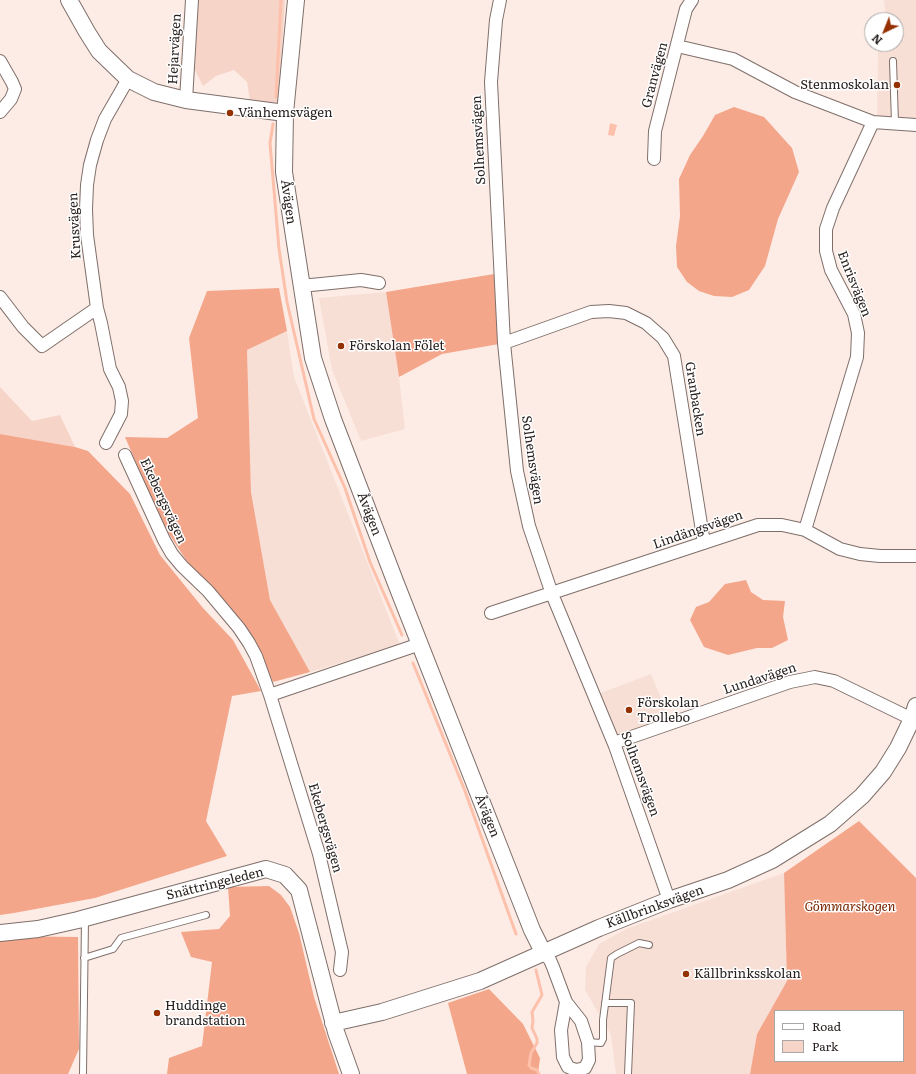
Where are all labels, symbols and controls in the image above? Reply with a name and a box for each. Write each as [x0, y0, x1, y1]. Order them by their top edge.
north arrow [864, 12, 904, 52]
street label: Hejarvägen [165, 13, 185, 85]
text: N [868, 31, 885, 49]
street label: Granvägen [639, 40, 671, 110]
place label: Stenmoskolan [800, 77, 889, 93]
marker: Stenmoskolan [892, 80, 902, 90]
street label: Solhemsvägen [469, 95, 489, 185]
place label: Vänhemsvägen [238, 105, 333, 121]
marker: Vänhemsvägen [225, 108, 235, 118]
street label: Åvägen [277, 179, 299, 225]
street label: Krusvägen [65, 192, 85, 260]
street label: Enrisvägen [834, 249, 874, 319]
place label: Förskolan Fölet [349, 338, 445, 354]
marker: Förskolan Fölet [336, 341, 346, 351]
street label: Granbacken [681, 361, 709, 437]
street label: Solhemsvägen [518, 415, 546, 505]
street label: Ekebergsvägen [136, 456, 190, 546]
street label: Åvägen [354, 490, 384, 538]
street label: Lindängsvägen [651, 507, 745, 553]
street label: Lundavägen [721, 660, 799, 698]
place label: Förskolan Trollebo [637, 695, 699, 726]
marker: Förskolan Trollebo [624, 705, 634, 715]
street label: Solhemsvägen [617, 729, 663, 819]
street label: Ekebergsvägen [305, 781, 345, 875]
street label: Åvägen [471, 792, 503, 840]
street label: Snättringeleden [165, 864, 265, 904]
street label: Källbrinksvägen [604, 882, 706, 932]
park label: Gömmarskogen [804, 899, 896, 915]
place label: Källbrinksskolan [694, 966, 801, 982]
marker: Källbrinksskolan [681, 969, 691, 979]
place label: Huddinge brandstation [165, 998, 245, 1029]
marker: Huddinge brandstation [152, 1008, 162, 1018]
legend [774, 1010, 904, 1062]
text: Road [812, 1017, 841, 1035]
text: Park [812, 1037, 838, 1055]

